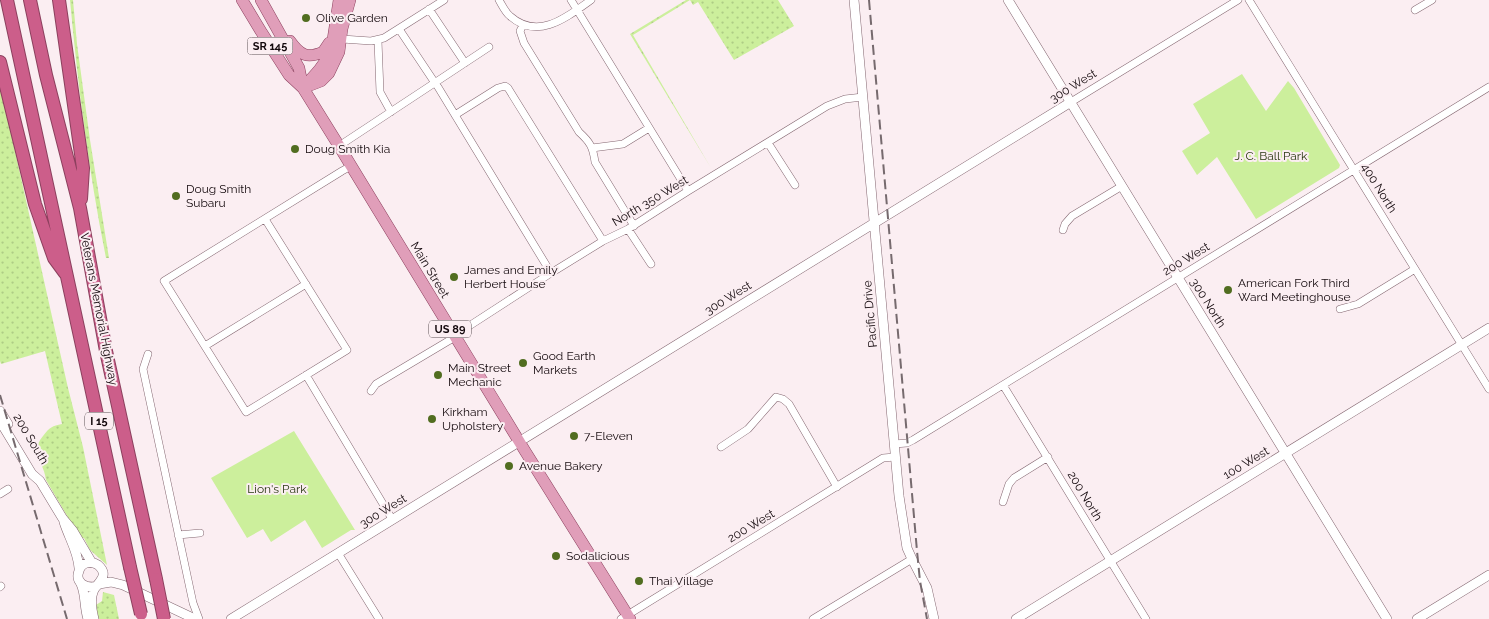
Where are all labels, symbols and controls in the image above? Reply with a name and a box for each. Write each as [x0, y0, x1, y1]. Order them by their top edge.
place label: Olive Garden [316, 11, 388, 25]
marker: Olive Garden [300, 12, 312, 24]
road number: SR 145 [248, 37, 292, 54]
street label: 300 West [1047, 66, 1099, 106]
place label: Doug Smith Kia [305, 142, 390, 156]
marker: Doug Smith Kia [289, 143, 301, 155]
park label: J. C. Ball Park [1235, 149, 1308, 163]
street label: 400 North [1358, 161, 1400, 215]
street label: North 350 West [609, 173, 691, 229]
place label: Doug Smith Subaru [186, 182, 251, 210]
marker: Doug Smith Subaru [170, 190, 182, 202]
street label: Veterans Memorial Highway [77, 232, 121, 387]
street label: Main Street [408, 239, 452, 301]
street label: 200 West [1160, 240, 1212, 278]
place label: James and Emily Herbert House [464, 263, 558, 291]
marker: James and Emily Herbert House [448, 271, 460, 283]
street label: 300 North [1187, 276, 1229, 330]
place label: American Fork Third Ward Meetinghouse [1238, 276, 1351, 304]
street label: 300 West [702, 278, 754, 318]
street label: Pacific Drive [860, 280, 880, 348]
marker: American Fork Third Ward Meetinghouse [1222, 284, 1234, 296]
road number: US 89 [429, 320, 471, 338]
place label: Good Earth Markets [533, 349, 595, 377]
marker: Good Earth Markets [517, 357, 529, 369]
place label: Main Street Mechanic [448, 361, 511, 389]
marker: Main Street Mechanic [432, 369, 444, 381]
place label: Kirkham Upholstery [442, 405, 504, 433]
street label: 200 South [10, 411, 52, 467]
road number: I 15 [85, 412, 113, 430]
marker: Kirkham Upholstery [426, 413, 438, 425]
place label: 7-Eleven [584, 429, 633, 443]
marker: 7-Eleven [568, 430, 580, 442]
street label: 100 West [1221, 444, 1271, 482]
place label: Avenue Bakery [519, 459, 603, 473]
marker: Avenue Bakery [503, 460, 515, 472]
street label: 200 North [1065, 469, 1105, 523]
park label: Lion's Park [247, 482, 307, 496]
street label: 300 West [357, 491, 409, 531]
street label: 200 West [725, 507, 777, 545]
place label: Sodalicious [566, 549, 630, 563]
marker: Sodalicious [550, 550, 562, 562]
place label: Thai Village [649, 574, 713, 588]
marker: Thai Village [633, 575, 645, 587]

